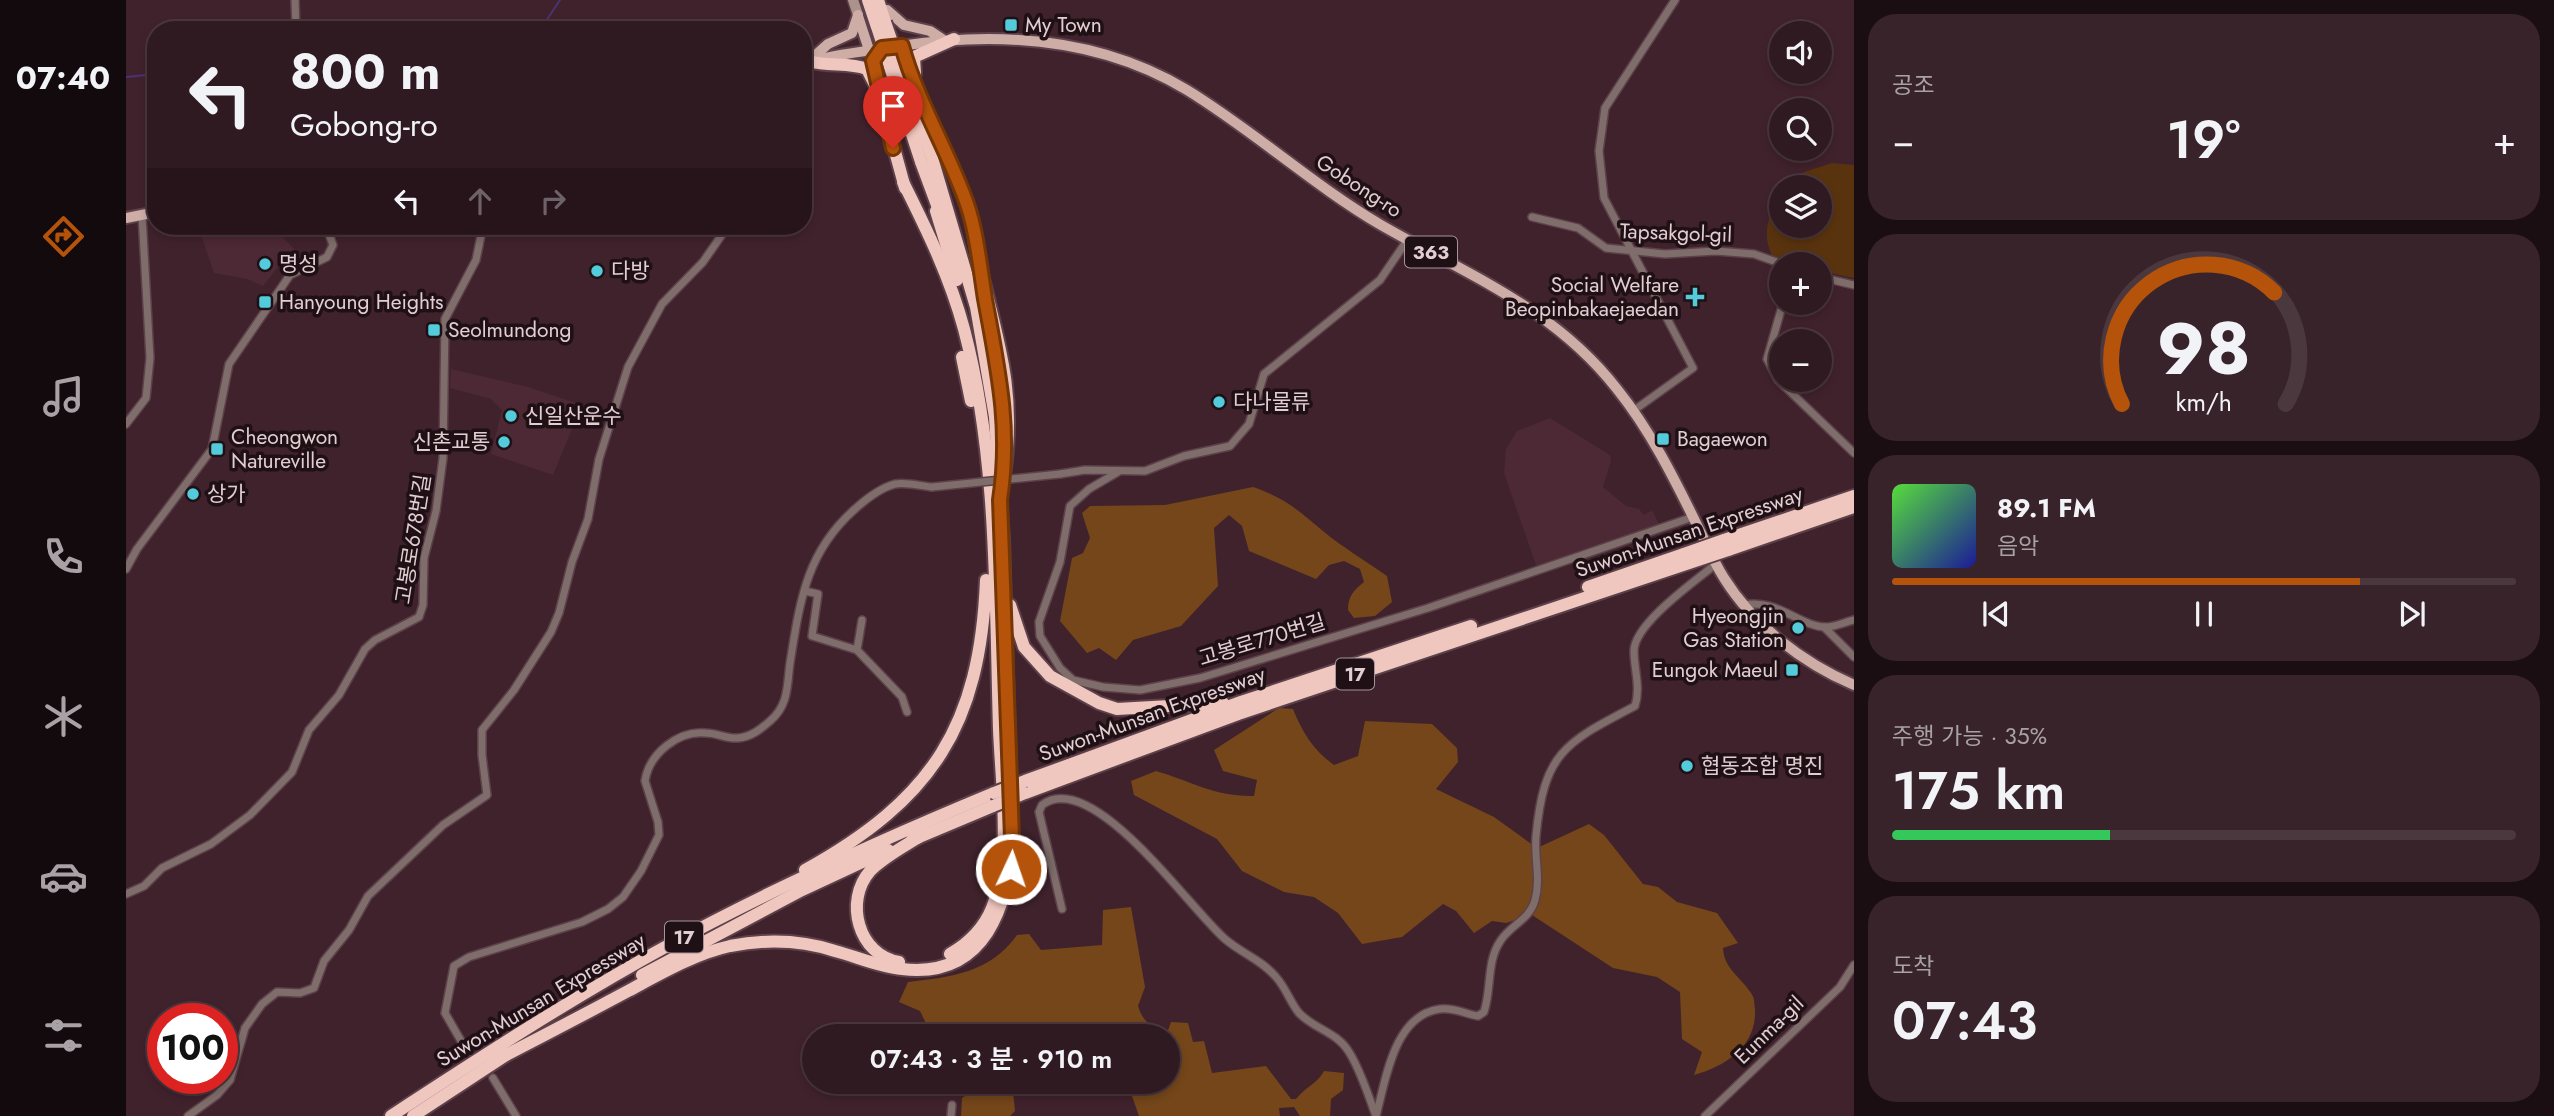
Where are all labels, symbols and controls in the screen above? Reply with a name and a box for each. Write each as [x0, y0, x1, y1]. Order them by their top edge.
place label: My Town [1025, 10, 1102, 40]
marker: My Town [1003, 17, 1019, 33]
map controls [1769, 21, 1832, 392]
button: sound [1769, 21, 1832, 84]
text: 800 m [290, 37, 440, 107]
icon: left [175, 49, 266, 140]
text: 07:40 [16, 55, 110, 101]
text: 공조 [1892, 68, 1934, 102]
pin [863, 76, 923, 148]
icon: arrive [874, 87, 912, 125]
button: search [1769, 98, 1832, 161]
text: Gobong-ro [290, 102, 438, 148]
text: 19° [2167, 102, 2241, 178]
text: − [1892, 113, 1914, 168]
text: + [2493, 113, 2516, 168]
street label: Gobong-ro [1310, 147, 1408, 225]
button: layers [1769, 175, 1832, 238]
icon: left [388, 182, 426, 220]
icon: ahead [461, 182, 499, 220]
icon: right [534, 182, 572, 220]
icon: directions [39, 212, 88, 261]
street label: Tapsakgol-gil [1619, 216, 1733, 250]
road number: 363 [1405, 236, 1457, 268]
place label: 명성 [279, 249, 318, 279]
button: + [1769, 252, 1832, 315]
marker: 명성 [257, 256, 273, 272]
place label: 다방 [611, 256, 650, 286]
marker: 다방 [589, 263, 605, 279]
place label: Social Welfare Beopinbakaejaedan [1505, 270, 1679, 324]
place label: Hanyoung Heights [279, 287, 444, 317]
marker: Social Welfare Beopinbakaejaedan [1685, 287, 1705, 307]
marker: Hanyoung Heights [257, 294, 273, 310]
text: 98 [2157, 296, 2251, 401]
place label: Seolmundong [448, 315, 571, 345]
marker: Seolmundong [426, 322, 442, 338]
button: − [1769, 329, 1832, 392]
icon: music [39, 372, 88, 421]
text: km/h [2176, 383, 2232, 419]
place label: 다나물류 [1233, 387, 1310, 417]
marker: 다나물류 [1211, 394, 1227, 410]
place label: 신일산운수 [525, 401, 622, 431]
marker: 신일산운수 [503, 408, 519, 424]
place label: Cheongwon Natureville [231, 422, 338, 476]
place label: Bagaewon [1677, 424, 1768, 454]
place label: 신촌교통 [413, 427, 490, 457]
marker: Bagaewon [1655, 431, 1671, 447]
marker: 신촌교통 [496, 434, 512, 450]
marker: Cheongwon Natureville [209, 441, 225, 457]
street label: 고봉로678번길 [388, 472, 438, 606]
place label: 상가 [207, 479, 246, 509]
street label: Suwon-Munsan Expressway [1571, 479, 1807, 585]
marker: 상가 [185, 486, 201, 502]
text: 89.1 FM [1997, 489, 2096, 527]
text: 음악 [1997, 529, 2039, 563]
icon: phone [39, 532, 88, 581]
icon: previous [1977, 595, 2015, 633]
icon: pause [2185, 595, 2223, 633]
icon: next [2393, 595, 2431, 633]
place label: Hyeongjin Gas Station [1683, 601, 1784, 655]
street label: 고봉로770번길 [1195, 606, 1329, 674]
marker: Hyeongjin Gas Station [1790, 620, 1806, 636]
place label: Eungok Maeul [1652, 655, 1778, 685]
street label: Suwon-Munsan Expressway [1035, 659, 1270, 769]
road number: 17 [1336, 659, 1374, 690]
marker: Eungok Maeul [1784, 662, 1800, 678]
icon: climate [39, 692, 88, 741]
text: 주행 가능 · 35% [1892, 719, 2047, 753]
place label: 협동조합 명진 [1701, 751, 1823, 781]
text: 175 km [1892, 753, 2065, 829]
marker: 협동조합 명진 [1679, 758, 1695, 774]
position arrow [974, 832, 1048, 906]
icon: car [39, 852, 88, 901]
road number: 17 [665, 922, 703, 953]
street label: Suwon-Munsan Expressway [431, 925, 652, 1074]
text: 도착 [1892, 949, 1934, 983]
text: 07:43 [1892, 983, 2037, 1059]
street label: Eunma-gil [1727, 989, 1811, 1071]
speed limit sign: 100 [147, 1003, 238, 1094]
icon: filters [39, 1011, 88, 1060]
text: 07:43 · 3 분 · 910 m [870, 1040, 1112, 1078]

